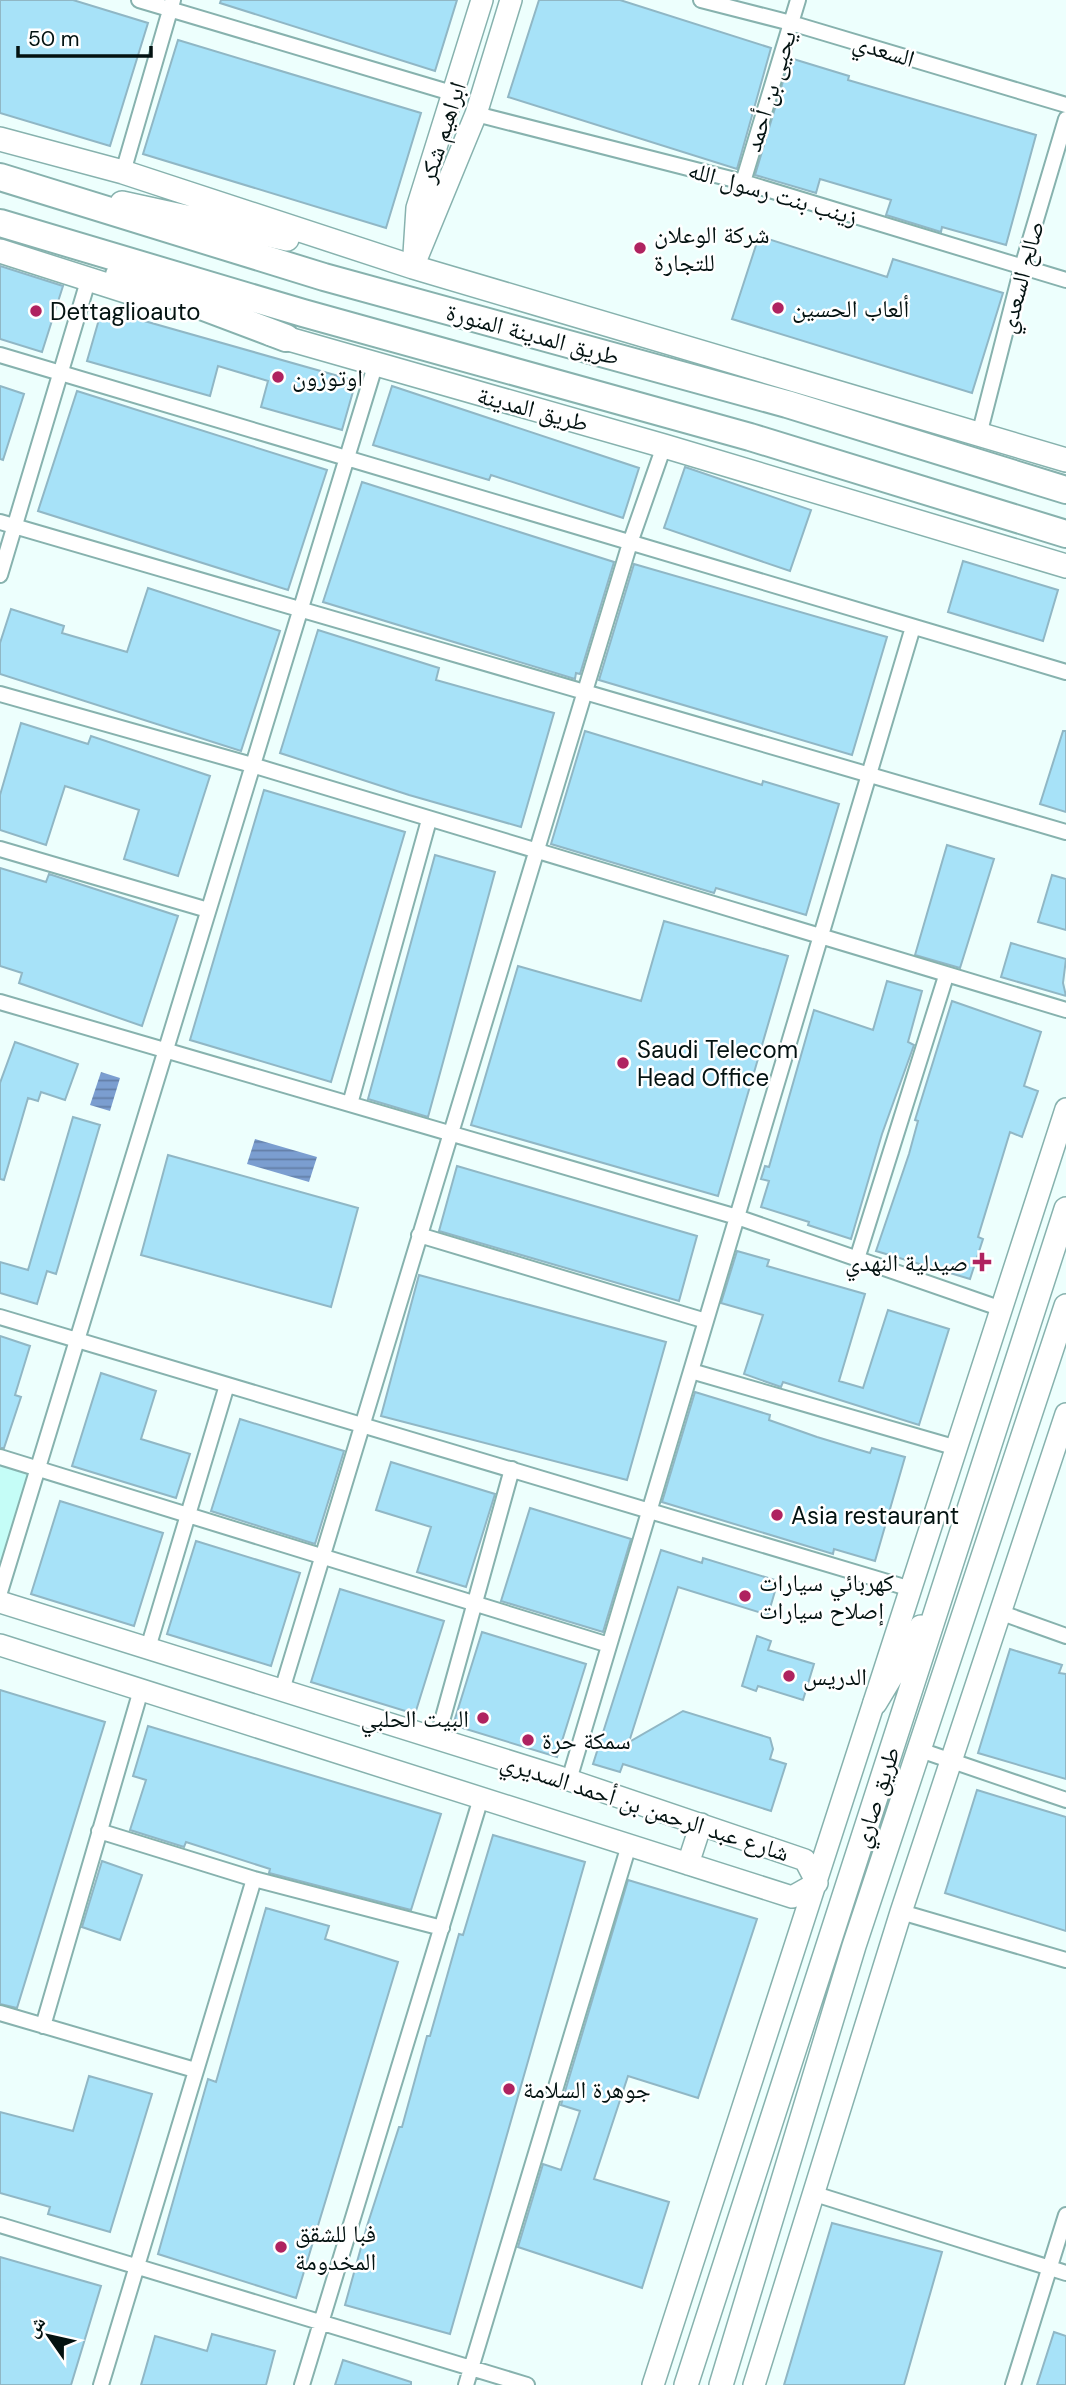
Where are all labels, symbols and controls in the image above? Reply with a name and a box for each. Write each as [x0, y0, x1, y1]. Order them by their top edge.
scale bar [18, 14, 150, 58]
text: 50 m [28, 25, 79, 53]
street label: السعدي [848, 26, 919, 78]
street label: يحيى بن أحمد [737, 27, 803, 155]
street label: ابراهيم شكر [411, 78, 474, 188]
street label: زينب بنت رسول الله [685, 154, 861, 232]
street label: صالح السعدي [991, 217, 1055, 338]
place label: شركة الوعلان للتجارة [654, 219, 770, 278]
marker: شركة الوعلان للتجارة [632, 240, 648, 256]
place label: ألعاب الحسين [792, 293, 909, 324]
place label: Dettaglioauto [50, 296, 200, 327]
street label: طريق المدينة المنورة [443, 296, 623, 372]
marker: ألعاب الحسين [770, 300, 786, 316]
marker: Dettaglioauto [28, 303, 44, 319]
place label: اوتوزون [292, 362, 363, 393]
marker: اوتوزون [270, 369, 286, 385]
street label: طريق المدينة [474, 379, 592, 439]
place label: Saudi Telecom Head Office [637, 1034, 798, 1093]
marker: Saudi Telecom Head Office [615, 1055, 631, 1071]
place label: صيدلية النهدي [845, 1247, 968, 1282]
marker: صيدلية النهدي [974, 1254, 990, 1270]
place label: Asia restaurant [791, 1500, 959, 1531]
marker: Asia restaurant [769, 1507, 785, 1523]
place label: كهربائي سيارات إصلاح سيارات [759, 1567, 894, 1626]
marker: كهربائي سيارات إصلاح سيارات [737, 1588, 753, 1604]
place label: الدريس [803, 1661, 867, 1692]
marker: الدريس [781, 1668, 797, 1684]
place label: البيت الحلبي [360, 1703, 469, 1738]
marker: البيت الحلبي [475, 1710, 491, 1726]
place label: سمكة حرة [542, 1725, 631, 1756]
marker: سمكة حرة [520, 1732, 536, 1748]
street label: طريق صاري [845, 1742, 911, 1853]
street label: شارع عبد الرحمن بن أحمد السديري [496, 1746, 793, 1872]
place label: جوهرة السلامة [523, 2074, 651, 2105]
marker: جوهرة السلامة [501, 2081, 517, 2097]
place label: فبا للشقق المخدومة [295, 2218, 376, 2277]
marker: فبا للشقق المخدومة [273, 2239, 289, 2255]
north arrow [14, 2301, 84, 2371]
text: ش [19, 2311, 51, 2342]

